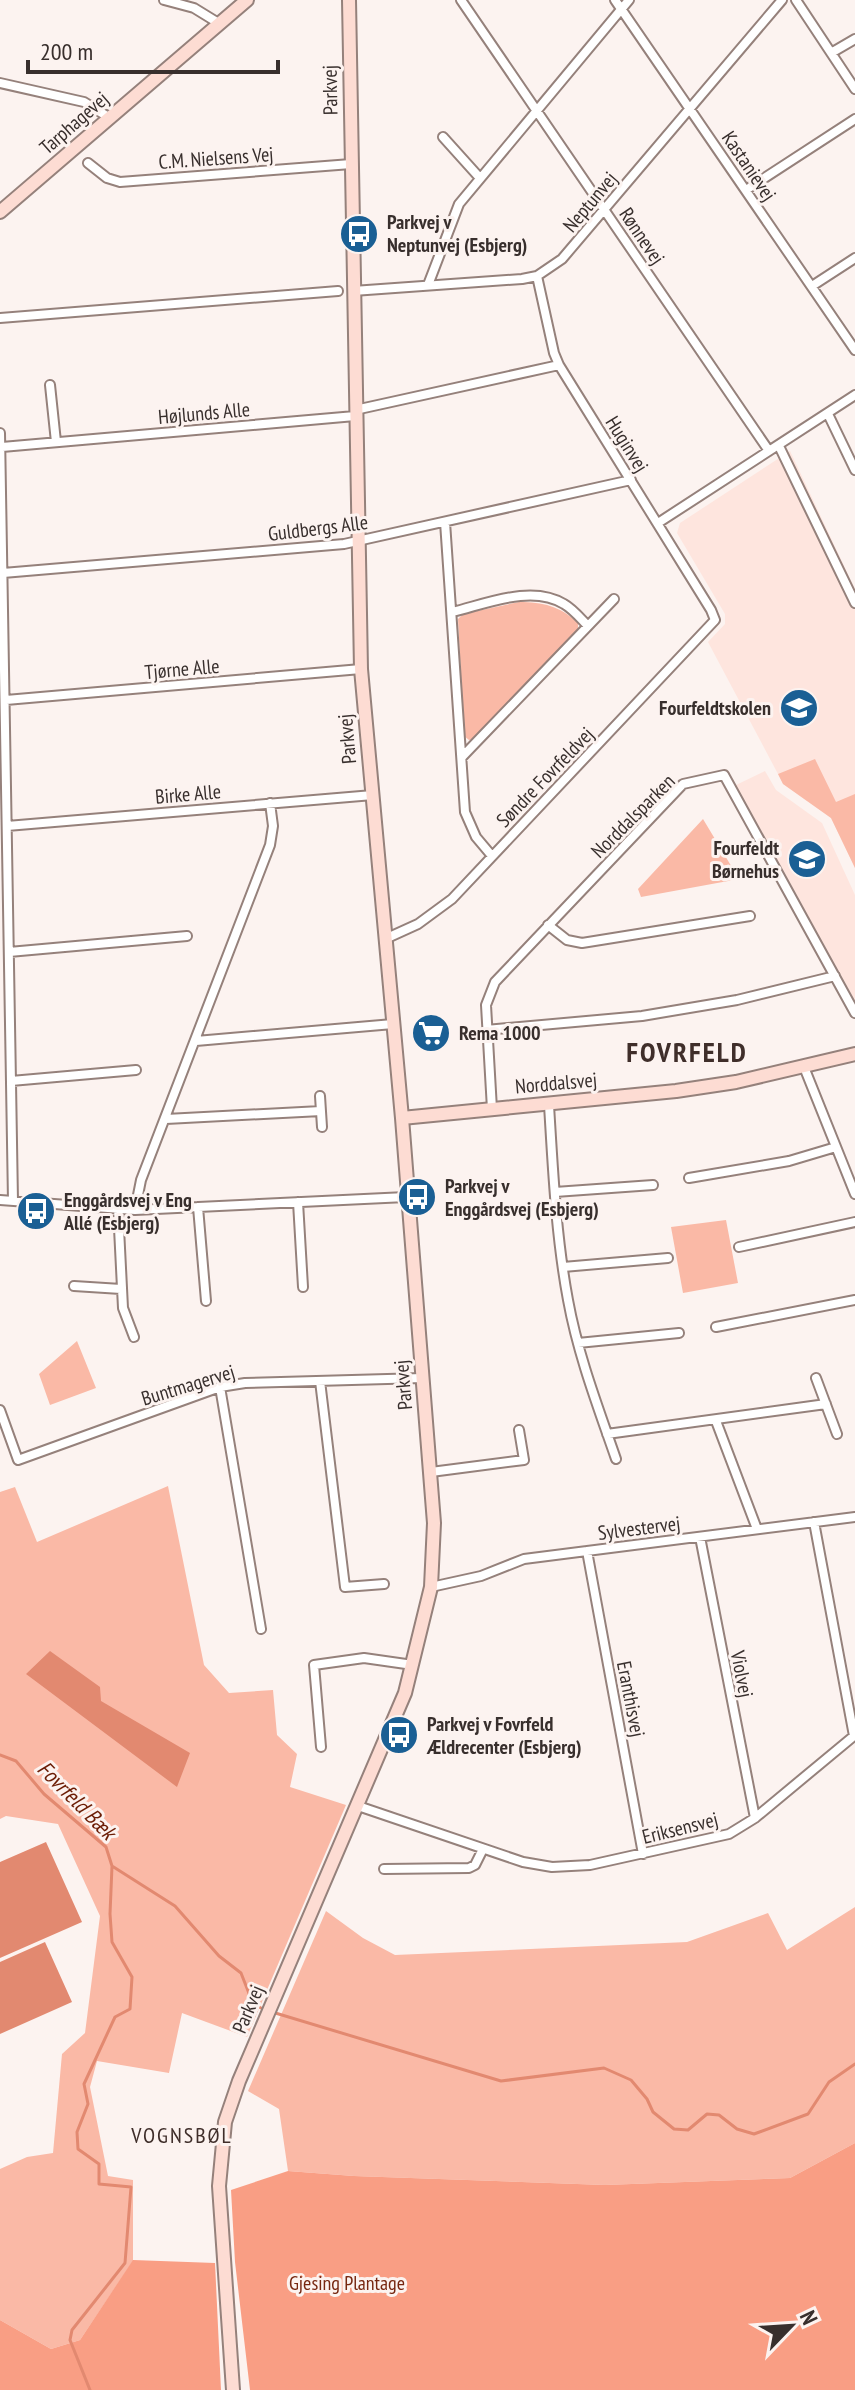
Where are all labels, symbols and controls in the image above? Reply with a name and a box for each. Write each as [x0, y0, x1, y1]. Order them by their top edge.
scale bar [28, 24, 278, 74]
text: 200 m [40, 36, 93, 67]
street label: Parkvej [317, 65, 343, 115]
street label: Tarphagevej [34, 86, 114, 160]
street label: Kastanievej [716, 126, 782, 206]
street label: C.M. Nielsens Vej [158, 141, 274, 175]
street label: Neptunvej [557, 166, 623, 238]
street label: Rønnevej [614, 202, 670, 270]
place label: Parkvej v Neptunvej (Esbjerg) [387, 209, 527, 258]
bus stop icon: Parkvej v Neptunvej (Esbjerg) [338, 213, 380, 255]
street label: Højlunds Alle [157, 396, 251, 430]
street label: Huginvej [600, 411, 654, 477]
street label: Guldbergs Alle [267, 509, 369, 547]
street label: Tjørne Alle [143, 653, 221, 685]
school or university icon: Fourfeldtskolen [778, 687, 820, 729]
place label: Fourfeldtskolen [659, 695, 771, 721]
street label: Parkvej [332, 713, 362, 765]
street label: Søndre Fovrfeldvej [491, 721, 599, 833]
street label: Norddalsparken [585, 768, 681, 864]
street label: Birke Alle [154, 778, 222, 810]
place label: Fourfeldt Børnehus [712, 835, 779, 884]
school or university icon: Fourfeldt Børnehus [786, 838, 828, 880]
supermarket icon: Rema 1000 [410, 1012, 452, 1054]
place label: Rema 1000 [459, 1020, 541, 1046]
district label: FOVRFELD [626, 1033, 748, 1070]
street label: Norddalsvej [514, 1066, 598, 1100]
place label: Parkvej v Enggårdsvej (Esbjerg) [445, 1173, 599, 1222]
bus stop icon: Parkvej v Enggårdsvej (Esbjerg) [396, 1176, 438, 1218]
place label: Enggårdsvej v Eng Allé (Esbjerg) [63, 1187, 192, 1236]
bus stop icon: Enggårdsvej v Eng Allé (Esbjerg) [15, 1190, 57, 1232]
street label: Buntmagervej [138, 1359, 238, 1411]
street label: Parkvej [388, 1359, 418, 1411]
street label: Sylvestervej [596, 1510, 682, 1546]
street label: Violvej [725, 1647, 759, 1700]
street label: Eranthisvej [611, 1659, 651, 1739]
place label: Parkvej v Fovrfeld Ældrecenter (Esbjerg) [426, 1711, 582, 1760]
bus stop icon: Parkvej v Fovrfeld Ældrecenter (Esbjerg) [378, 1714, 420, 1756]
water label: Fovrfeld Bæk [32, 1755, 124, 1847]
street label: Eriksensvej [639, 1806, 721, 1850]
street label: Parkvej [226, 1981, 270, 2037]
district label: VOGNSBØL [130, 2121, 233, 2149]
park label: Gjesing Plantage [289, 2270, 405, 2296]
north arrow [751, 2286, 831, 2366]
text: N [794, 2306, 824, 2329]

